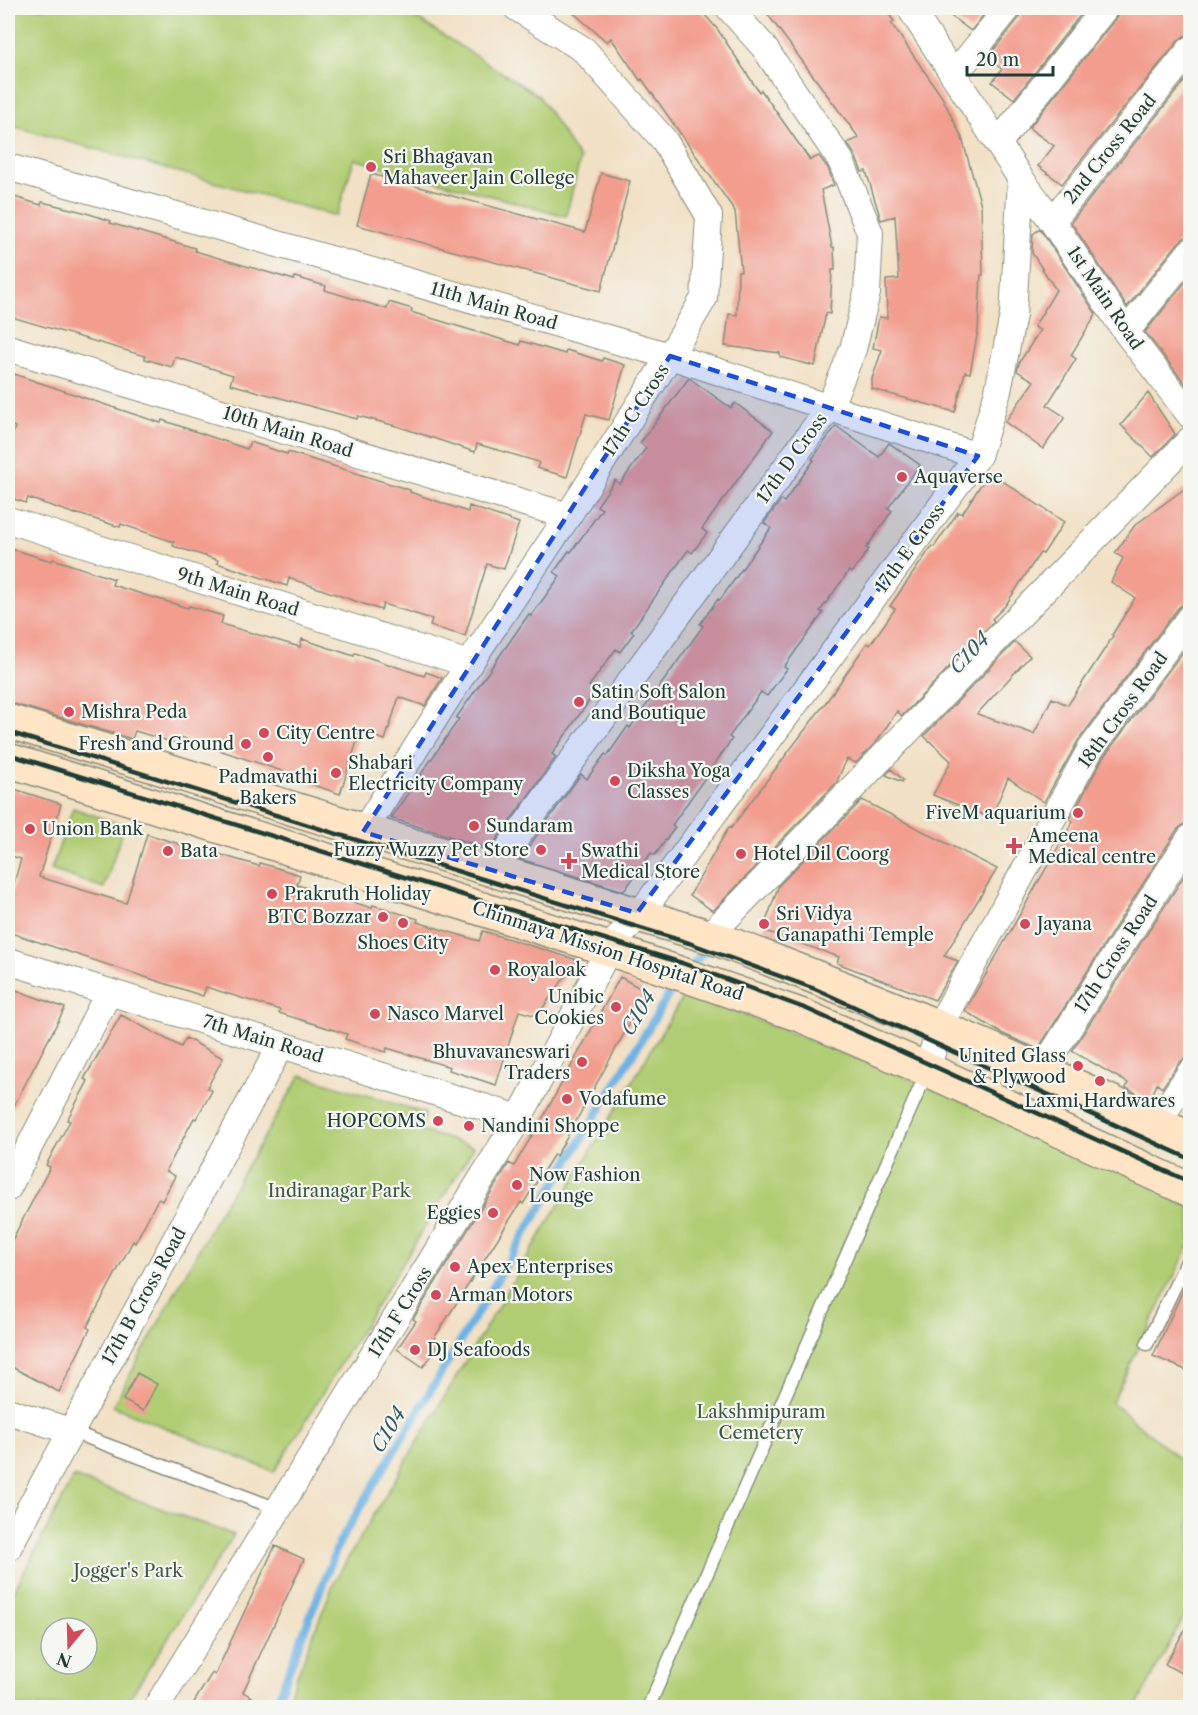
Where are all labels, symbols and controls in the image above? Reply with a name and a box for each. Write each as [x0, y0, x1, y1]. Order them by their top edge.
scale bar [967, 39, 1052, 77]
text: 20 m [976, 49, 1020, 71]
street label: 2nd Cross Road [1059, 90, 1161, 208]
place label: Sri Bhagavan Mahaveer Jain College [383, 146, 575, 189]
marker: Sri Bhagavan Mahaveer Jain College [364, 160, 378, 174]
street label: 1st Main Road [1062, 242, 1148, 354]
street label: 11th Main Road [428, 277, 560, 335]
street label: 17th C Cross [598, 360, 674, 460]
street label: 10th Main Road [220, 402, 356, 462]
street label: 17th D Cross [752, 409, 832, 507]
place label: Aquaverse [913, 466, 1003, 488]
marker: Aquaverse [895, 470, 909, 484]
street label: 17th E Cross [871, 499, 949, 597]
street label: 9th Main Road [174, 563, 302, 621]
water label: C104 [944, 626, 995, 678]
street label: 18th Cross Road [1074, 648, 1172, 772]
place label: Satin Soft Salon and Boutique [591, 681, 726, 724]
marker: Satin Soft Salon and Boutique [572, 695, 586, 709]
place label: Mishra Peda [81, 701, 188, 723]
marker: Mishra Peda [62, 705, 76, 719]
place label: City Centre [276, 722, 375, 744]
marker: City Centre [257, 726, 271, 740]
place label: Fresh and Ground [78, 733, 234, 755]
marker: Fresh and Ground [239, 737, 253, 751]
marker: Padmavathi Bakers [261, 750, 275, 764]
place label: Shabari Electricity Company [348, 752, 524, 795]
place label: Diksha Yoga Classes [627, 760, 731, 803]
place label: Padmavathi Bakers [218, 766, 318, 809]
marker: Shabari Electricity Company [329, 766, 343, 780]
marker: Diksha Yoga Classes [608, 774, 622, 788]
place label: FiveM aquarium [925, 802, 1066, 824]
marker: FiveM aquarium [1071, 806, 1085, 820]
place label: Sundaram [486, 815, 574, 837]
place label: Union Bank [42, 818, 145, 840]
marker: Sundaram [467, 819, 481, 833]
marker: Union Bank [23, 822, 37, 836]
place label: Ameena Medical centre [1027, 825, 1156, 868]
marker: Ameena Medical centre [1005, 837, 1023, 855]
place label: Fuzzy Wuzzy Pet Store [333, 839, 529, 861]
place label: Bata [180, 840, 218, 862]
place label: Swathi Medical Store [581, 840, 700, 883]
marker: Fuzzy Wuzzy Pet Store [534, 843, 548, 857]
place label: Hotel Dil Coorg [753, 843, 889, 865]
marker: Bata [161, 844, 175, 858]
marker: Hotel Dil Coorg [734, 847, 748, 861]
marker: Swathi Medical Store [562, 854, 576, 868]
place label: Prakruth Holiday [284, 883, 432, 905]
marker: Prakruth Holiday [265, 887, 279, 901]
street label: 17th Cross Road [1070, 891, 1162, 1017]
street label: Chinmaya Mission Hospital Road [469, 897, 747, 1005]
place label: Sri Vidya Ganapathi Temple [776, 903, 934, 946]
place label: BTC Bozzar [267, 906, 371, 928]
marker: BTC Bozzar [376, 910, 390, 924]
place label: Jayana [1034, 913, 1092, 935]
marker: Shoes City [396, 916, 410, 930]
marker: Sri Vidya Ganapathi Temple [757, 917, 771, 931]
marker: Jayana [1018, 917, 1032, 931]
place label: Shoes City [357, 932, 450, 954]
place label: Royaloak [507, 959, 587, 981]
marker: Royaloak [488, 963, 502, 977]
water label: C104 [615, 985, 661, 1040]
place label: Unibic Cookies [534, 986, 604, 1029]
marker: Unibic Cookies [609, 1000, 623, 1014]
place label: Nasco Marvel [387, 1003, 504, 1025]
marker: Nasco Marvel [368, 1007, 382, 1021]
street label: 7th Main Road [200, 1010, 326, 1068]
place label: Bhuvavaneswari Traders [432, 1041, 571, 1084]
place label: United Glass & Plywood [959, 1045, 1066, 1088]
marker: Bhuvavaneswari Traders [575, 1055, 589, 1069]
marker: United Glass & Plywood [1071, 1059, 1085, 1073]
marker: Laxmi Hardwares [1093, 1074, 1107, 1088]
place label: Vodafume [578, 1088, 666, 1110]
place label: Laxmi Hardwares [1025, 1090, 1175, 1112]
marker: Vodafume [560, 1092, 574, 1106]
place label: HOPCOMS [326, 1110, 426, 1132]
marker: HOPCOMS [431, 1114, 445, 1128]
place label: Nandini Shoppe [481, 1115, 620, 1137]
marker: Nandini Shoppe [462, 1119, 476, 1133]
place label: Now Fashion Lounge [529, 1164, 641, 1207]
marker: Now Fashion Lounge [510, 1178, 524, 1192]
park label: Indiranagar Park [268, 1180, 412, 1202]
place label: Eggies [426, 1202, 481, 1224]
marker: Eggies [486, 1206, 500, 1220]
street label: 17th B Cross Road [97, 1224, 191, 1368]
place label: Apex Enterprises [466, 1256, 613, 1278]
marker: Apex Enterprises [448, 1260, 462, 1274]
street label: 17th F Cross [363, 1263, 437, 1361]
place label: Arman Motors [447, 1284, 573, 1306]
marker: Arman Motors [429, 1288, 443, 1302]
place label: DJ Seafoods [427, 1339, 530, 1361]
marker: DJ Seafoods [408, 1343, 422, 1357]
park label: Lakshmipuram Cemetery [697, 1401, 826, 1444]
water label: C104 [365, 1402, 411, 1457]
park label: Jogger's Park [70, 1560, 184, 1582]
north arrow [39, 1616, 99, 1676]
text: N [54, 1648, 74, 1672]

